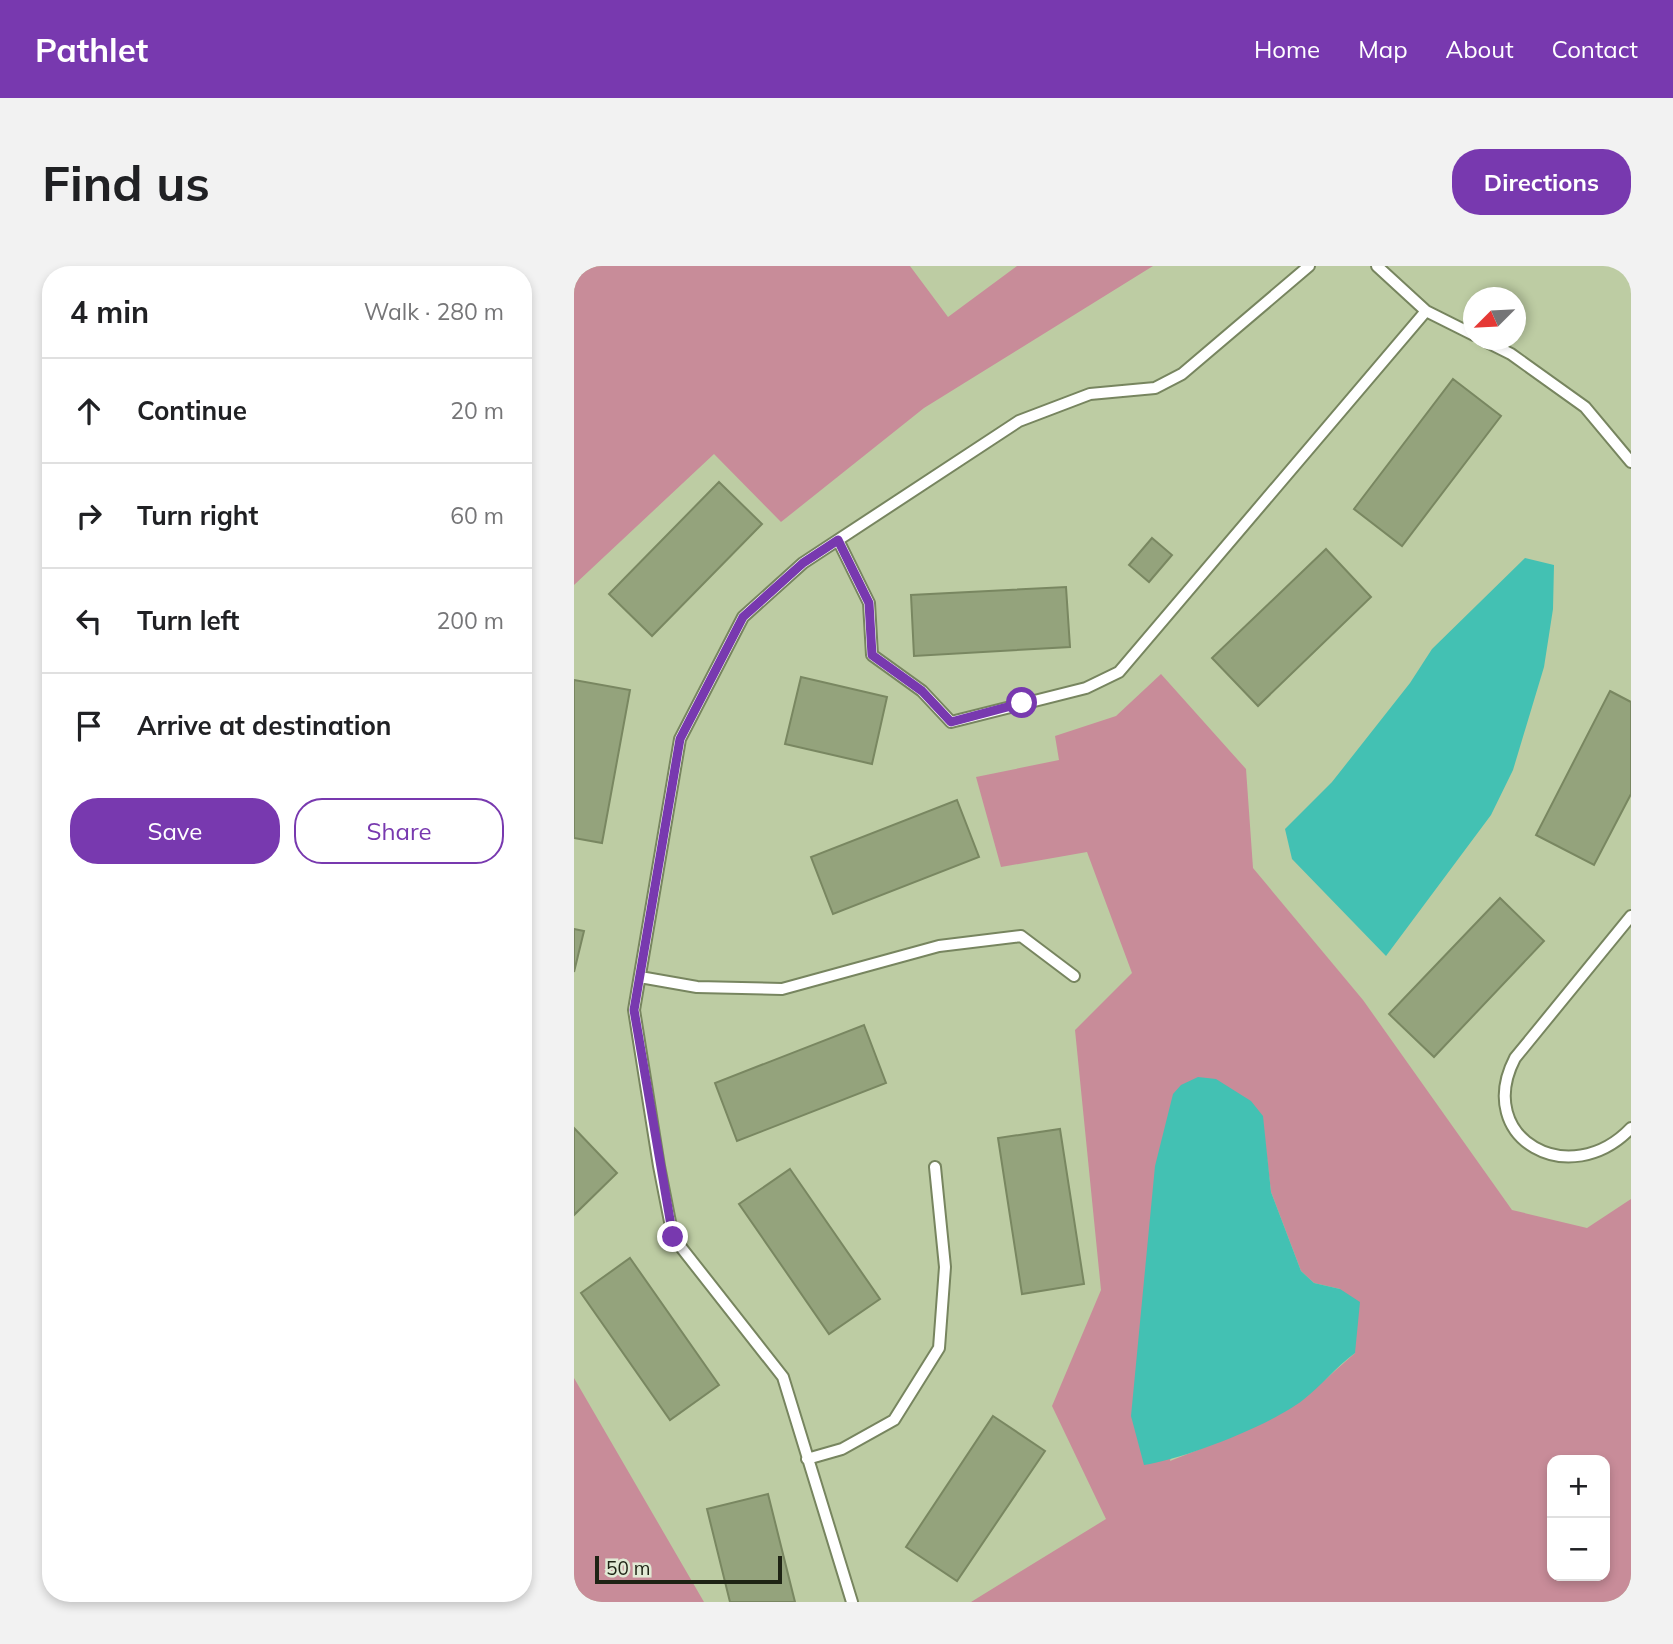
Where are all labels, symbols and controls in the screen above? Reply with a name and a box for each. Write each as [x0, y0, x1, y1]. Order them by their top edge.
text: Pathlet [35, 29, 148, 70]
text: Home [1254, 34, 1320, 64]
text: Map [1358, 34, 1408, 64]
text: About [1446, 34, 1514, 64]
text: Contact [1552, 34, 1638, 64]
button: Directions [1452, 149, 1631, 215]
text: Find us [42, 152, 210, 213]
north arrow [1463, 287, 1526, 350]
text: 4 min [70, 293, 149, 331]
text: Walk · 280 m [364, 297, 504, 326]
icon: ahead [70, 392, 108, 430]
text: Continue [137, 394, 247, 427]
text: 20 m [450, 396, 504, 425]
icon: right [70, 497, 108, 535]
text: Turn right [137, 499, 258, 532]
text: 60 m [450, 501, 504, 530]
icon: left [70, 602, 108, 640]
text: Turn left [137, 604, 239, 637]
text: 200 m [436, 606, 504, 635]
route start [1006, 687, 1037, 718]
icon: arrive [70, 707, 108, 745]
text: Arrive at destination [137, 709, 392, 742]
button: Save [70, 798, 280, 864]
button: Share [294, 798, 504, 864]
route end [657, 1221, 688, 1252]
map controls [1547, 1455, 1610, 1581]
button: + [1547, 1455, 1610, 1518]
button: − [1547, 1518, 1610, 1581]
scale bar [595, 1553, 782, 1585]
text: 50 m [606, 1556, 650, 1580]

